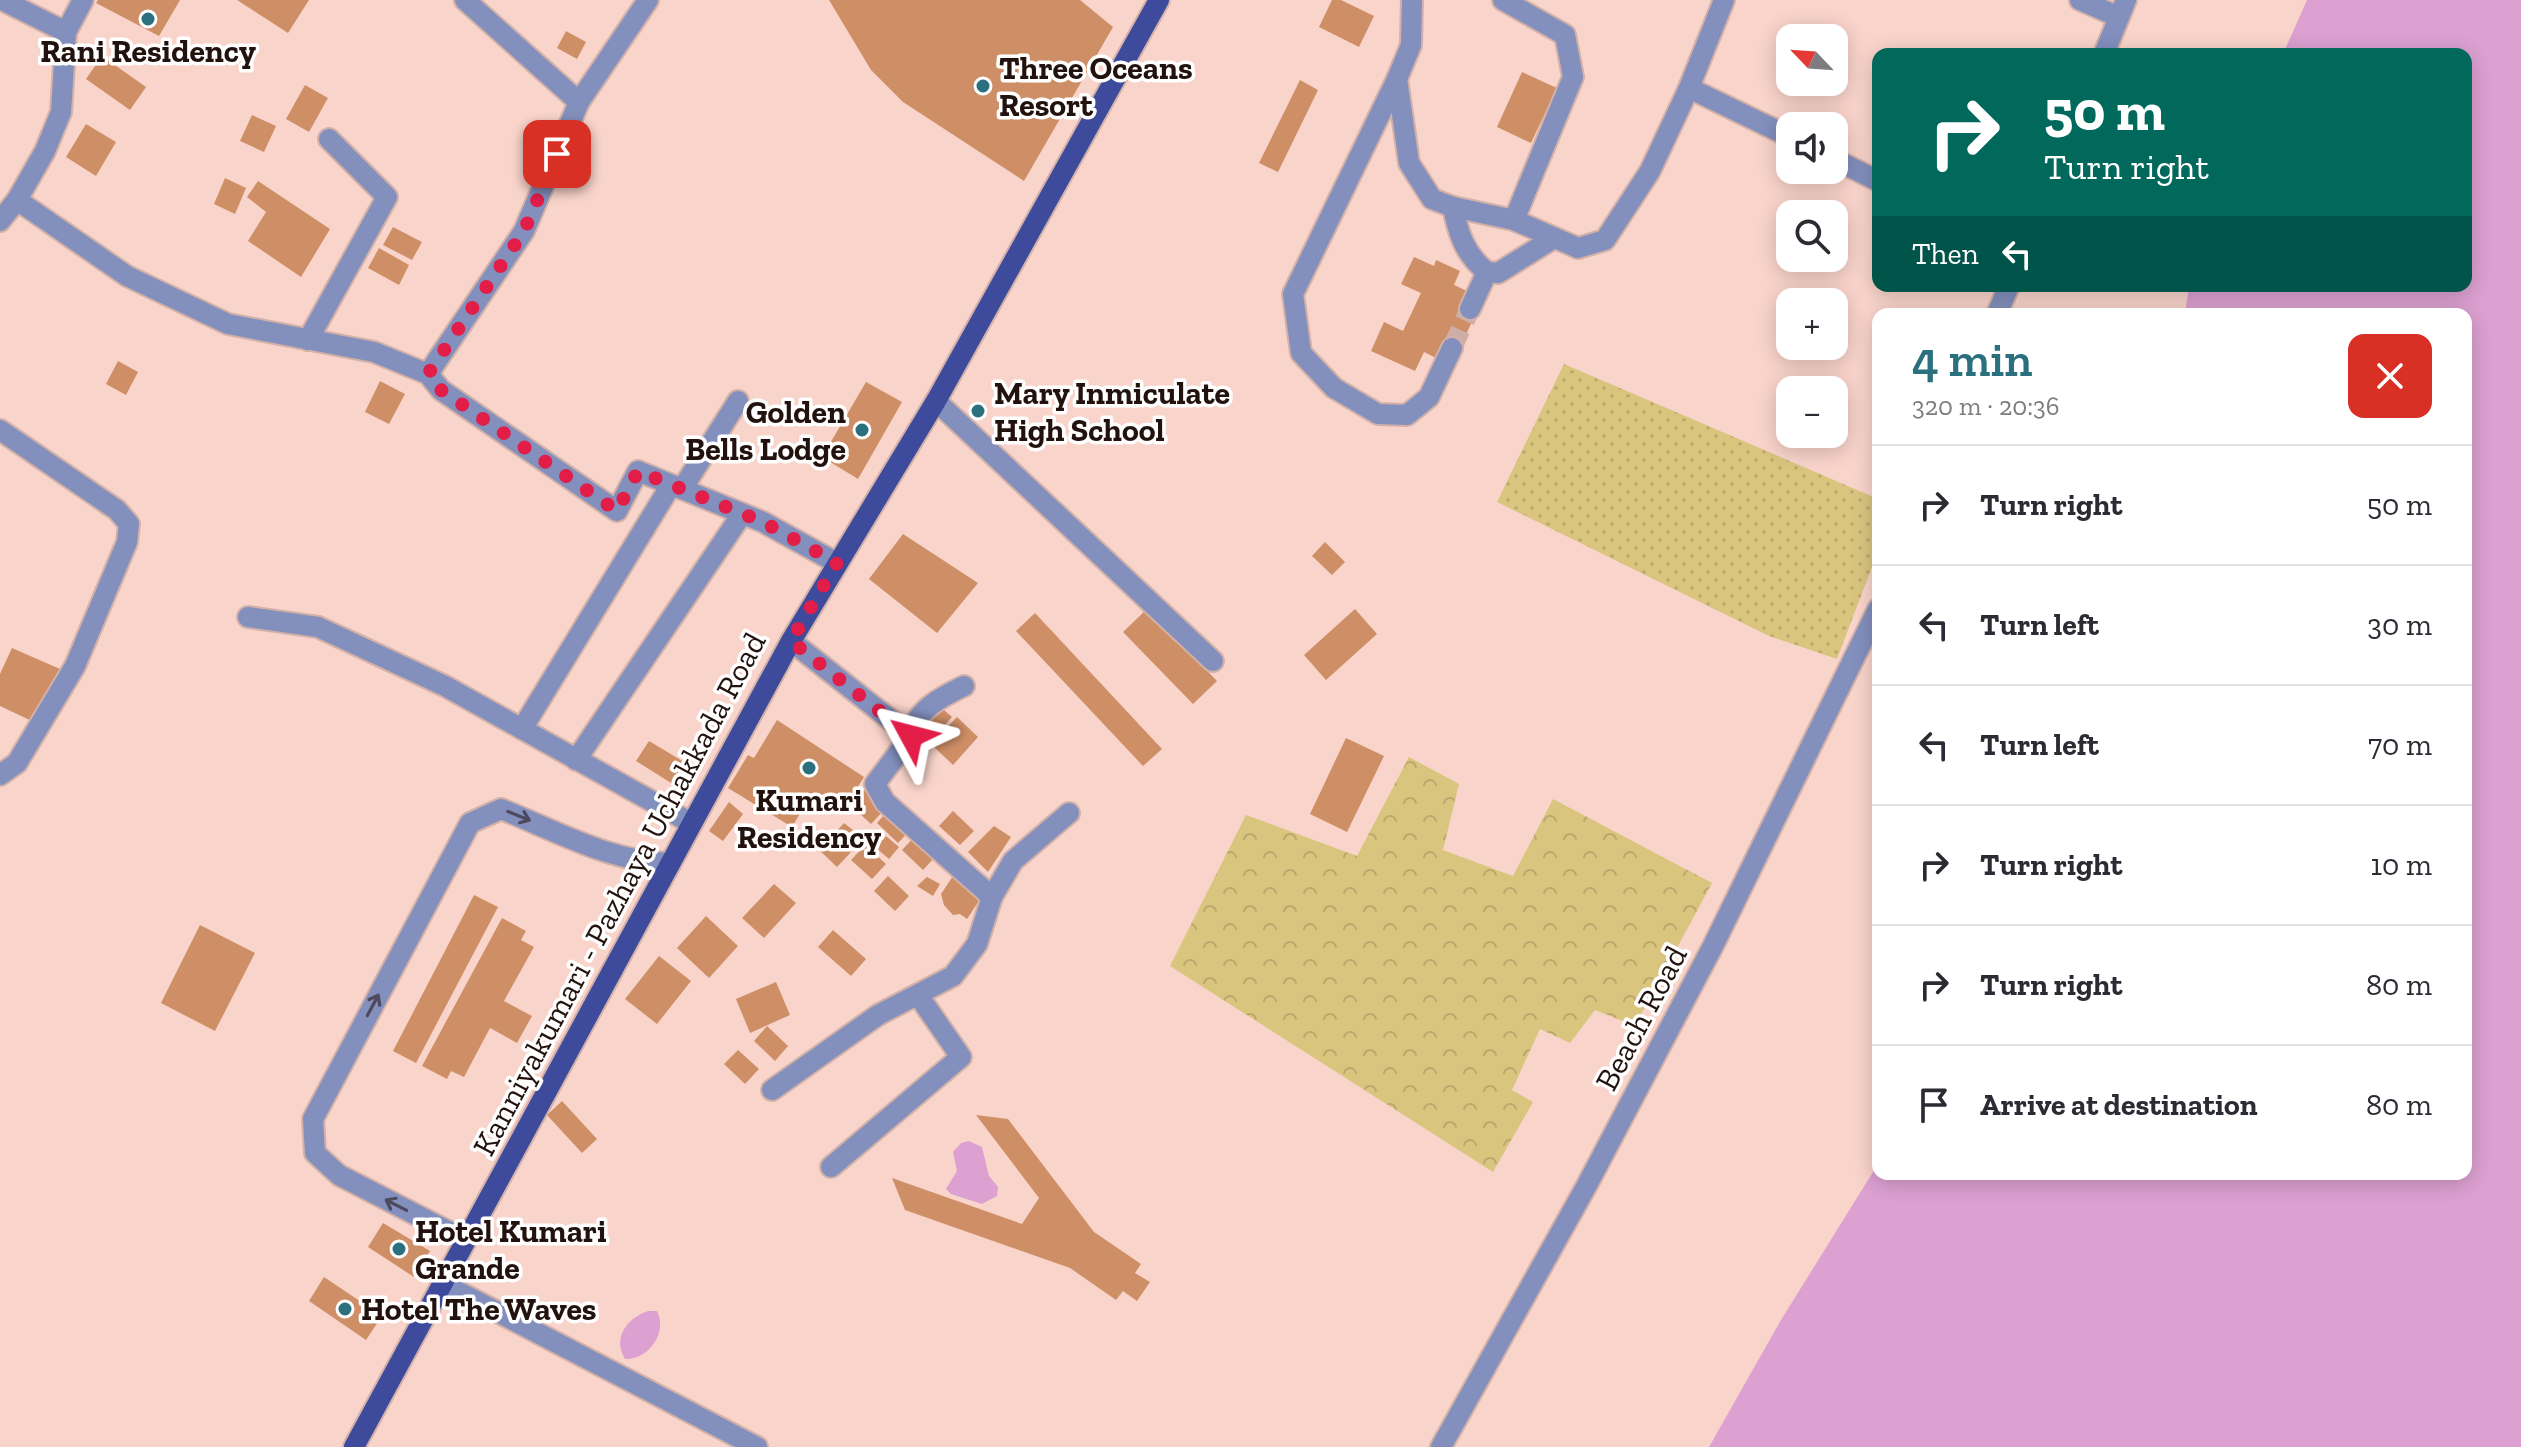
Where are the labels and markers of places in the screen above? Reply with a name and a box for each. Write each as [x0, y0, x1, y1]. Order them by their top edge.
marker: Rani Residency [139, 10, 157, 28]
place label: Rani Residency [40, 32, 256, 70]
place label: Three Oceans Resort [999, 49, 1193, 124]
marker: Three Oceans Resort [974, 77, 992, 95]
pin [523, 120, 591, 188]
place label: Mary Inmiculate High School [994, 374, 1230, 449]
place label: Golden Bells Lodge [685, 393, 846, 468]
marker: Mary Inmiculate High School [969, 402, 987, 420]
marker: Golden Bells Lodge [853, 421, 871, 439]
marker: Kumari Residency [800, 759, 818, 777]
place label: Kumari Residency [737, 781, 881, 856]
place label: Hotel Kumari Grande [415, 1212, 607, 1287]
marker: Hotel Kumari Grande [390, 1240, 408, 1258]
place label: Hotel The Waves [361, 1290, 597, 1328]
marker: Hotel The Waves [336, 1300, 354, 1318]

